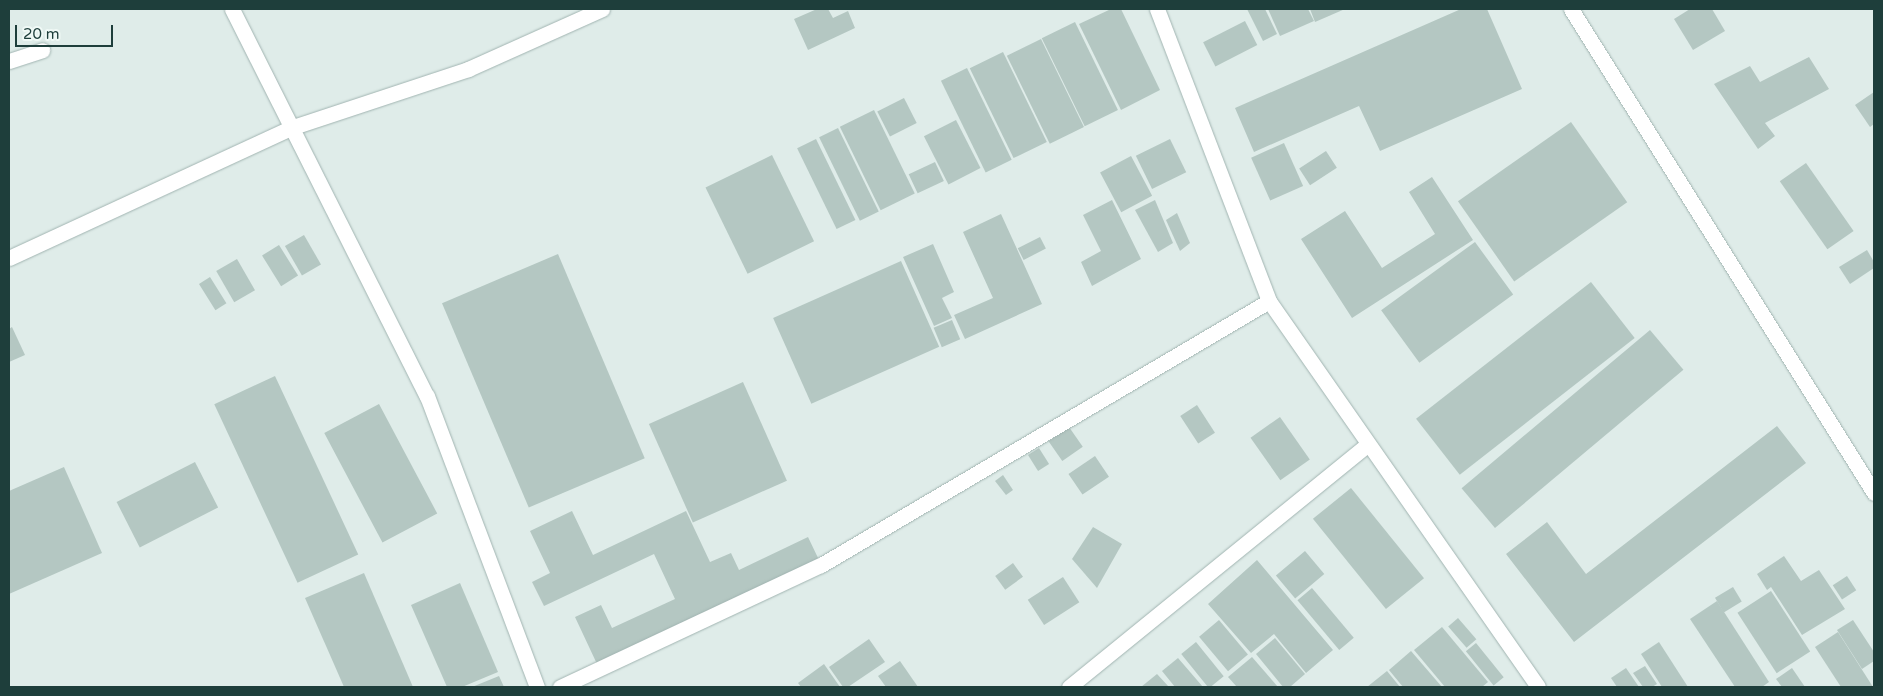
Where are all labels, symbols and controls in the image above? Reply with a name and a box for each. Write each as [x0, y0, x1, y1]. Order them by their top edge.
scale bar [18, 15, 115, 47]
text: 20 m [23, 25, 60, 43]

